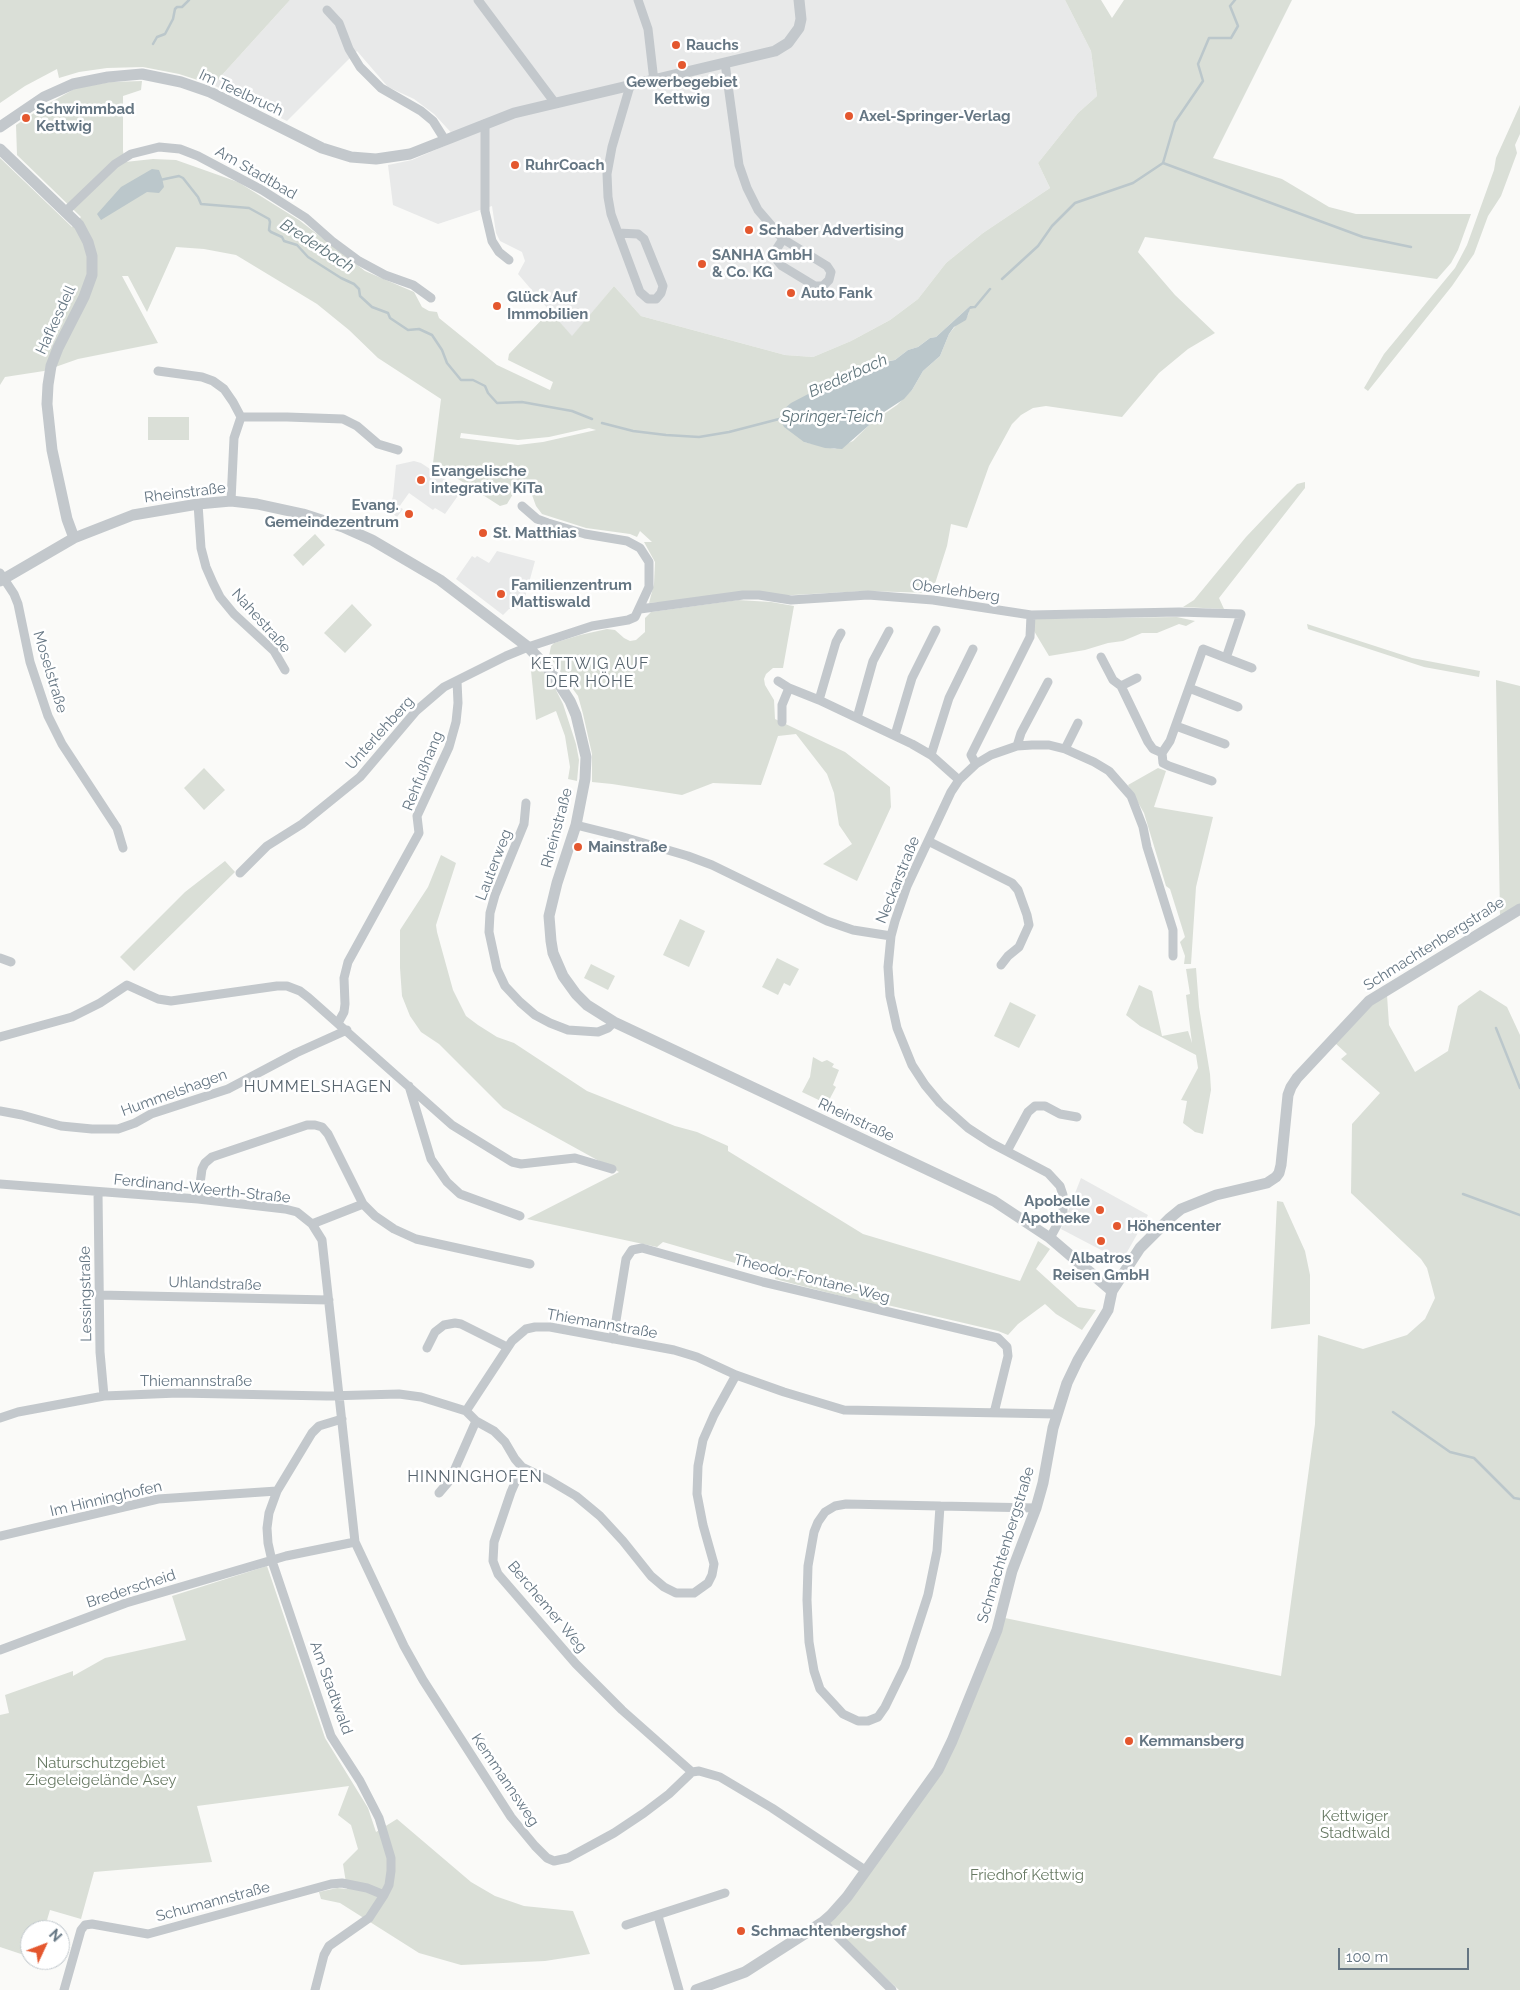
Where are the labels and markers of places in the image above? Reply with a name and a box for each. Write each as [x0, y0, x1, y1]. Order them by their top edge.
place label: Rauchs [686, 36, 739, 54]
marker: Rauchs [670, 39, 682, 51]
marker: Gewerbegebiet Kettwig [676, 59, 688, 71]
place label: Gewerbegebiet Kettwig [626, 73, 738, 108]
place label: Schwimmbad Kettwig [36, 100, 135, 135]
place label: Axel-Springer-Verlag [859, 107, 1011, 125]
marker: Axel-Springer-Verlag [843, 110, 855, 122]
marker: Schwimmbad Kettwig [20, 112, 32, 124]
place label: RuhrCoach [525, 156, 604, 174]
marker: RuhrCoach [509, 159, 521, 171]
place label: Schaber Advertising [759, 221, 904, 239]
marker: Schaber Advertising [743, 224, 755, 236]
place label: SANHA GmbH & Co. KG [712, 246, 813, 281]
marker: SANHA GmbH & Co. KG [696, 258, 708, 270]
place label: Auto Fank [801, 284, 873, 302]
marker: Auto Fank [785, 287, 797, 299]
place label: Glück Auf Immobilien [507, 288, 588, 323]
marker: Glück Auf Immobilien [491, 300, 503, 312]
place label: Evangelische integrative KiTa [431, 462, 543, 497]
marker: Evangelische integrative KiTa [415, 474, 427, 486]
place label: Evang. Gemeindezentrum [265, 496, 399, 531]
marker: Evang. Gemeindezentrum [403, 508, 415, 520]
place label: St. Matthias [493, 524, 577, 542]
marker: St. Matthias [477, 527, 489, 539]
place label: Familienzentrum Mattiswald [511, 576, 632, 611]
marker: Familienzentrum Mattiswald [495, 588, 507, 600]
place label: Mainstraße [588, 838, 667, 856]
marker: Mainstraße [572, 841, 584, 853]
place label: Apobelle Apotheke [1021, 1192, 1090, 1227]
marker: Apobelle Apotheke [1094, 1204, 1106, 1216]
place label: Höhencenter [1127, 1217, 1221, 1235]
marker: Höhencenter [1111, 1220, 1123, 1232]
marker: Albatros Reisen GmbH [1095, 1235, 1107, 1247]
place label: Albatros Reisen GmbH [1053, 1249, 1149, 1284]
place label: Kemmansberg [1139, 1732, 1244, 1750]
marker: Kemmansberg [1123, 1735, 1135, 1747]
place label: Schmachtenbergshof [751, 1922, 906, 1940]
marker: Schmachtenbergshof [735, 1925, 747, 1937]

